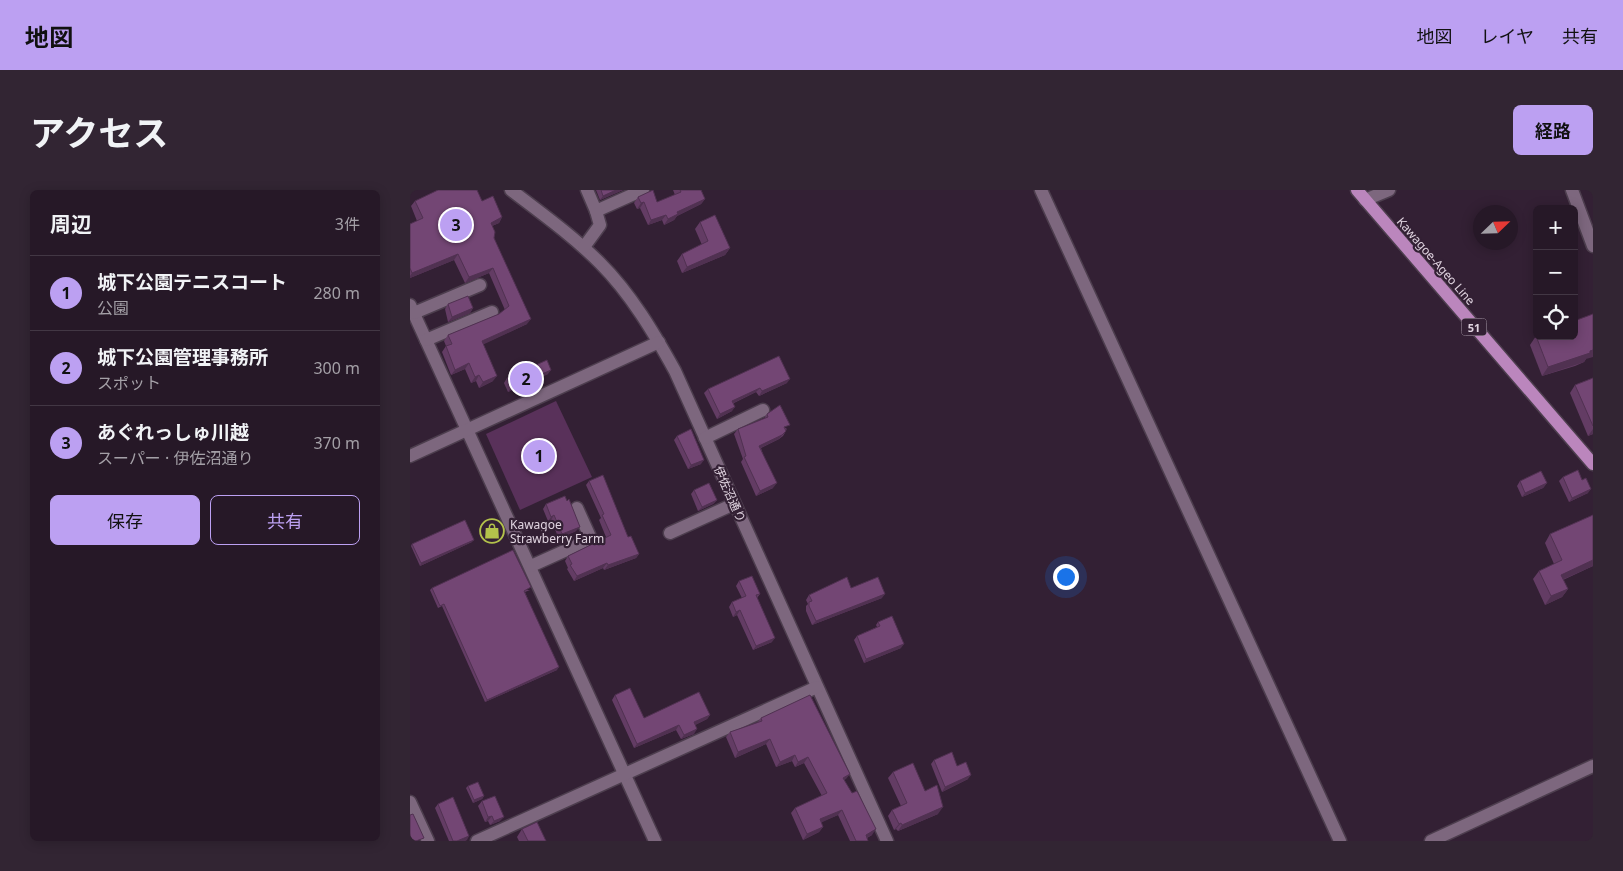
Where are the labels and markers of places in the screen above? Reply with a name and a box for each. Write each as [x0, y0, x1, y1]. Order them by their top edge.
pin: 3 [440, 206, 472, 244]
pin: 2 [510, 360, 542, 398]
pin: 1 [523, 437, 555, 475]
place label: Kawagoe Strawberry Farm [510, 516, 604, 547]
shop icon: Kawagoe Strawberry Farm [479, 518, 505, 544]

